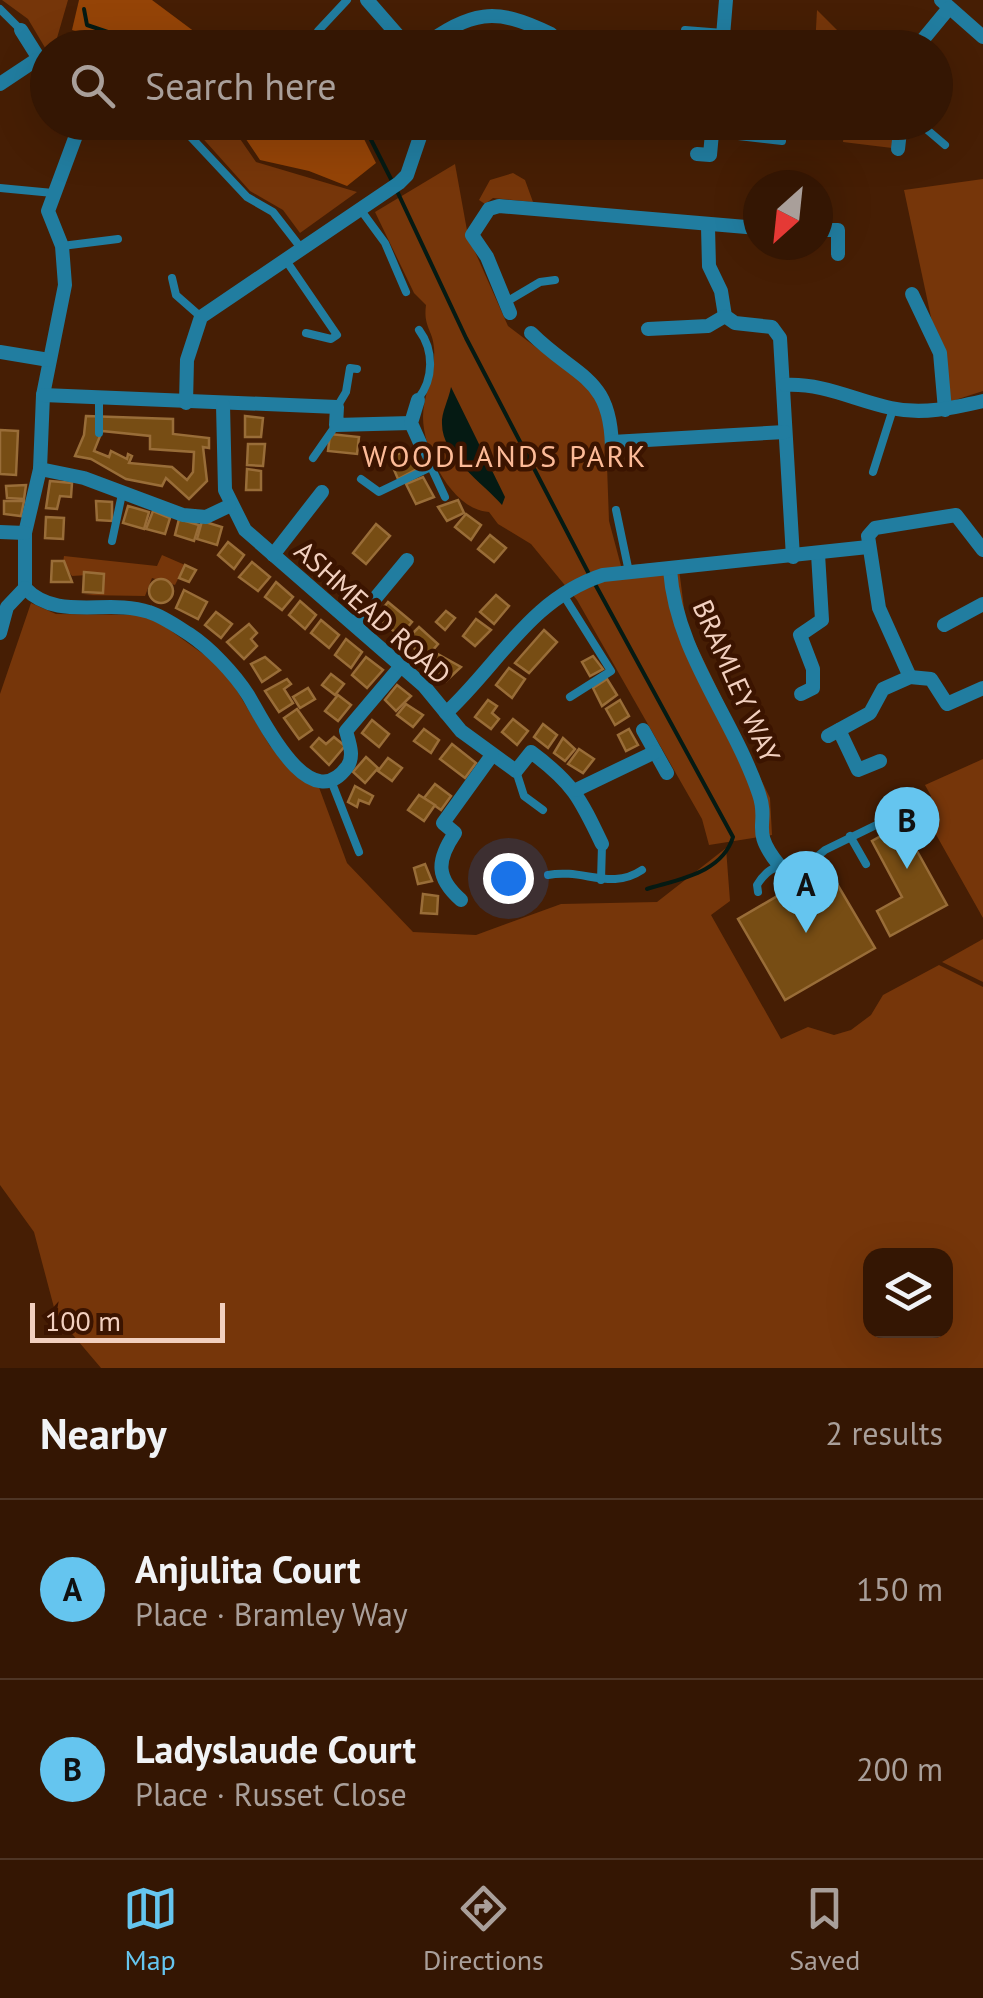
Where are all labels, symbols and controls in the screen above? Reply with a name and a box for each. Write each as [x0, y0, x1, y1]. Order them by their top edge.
search box [30, 30, 953, 140]
icon: search [65, 58, 120, 113]
text: Search here [145, 61, 337, 110]
north arrow [743, 170, 833, 260]
district label: WOODLANDS PARK [362, 436, 648, 475]
street label: ASHMEAD ROAD [287, 532, 459, 692]
street label: BRAMLEY WAY [685, 594, 790, 769]
pin: B [874, 786, 940, 869]
pin: A [774, 850, 838, 933]
your location [483, 853, 534, 904]
map controls [863, 1248, 953, 1338]
button: layers [863, 1248, 953, 1338]
scale bar [30, 1298, 225, 1342]
text: 100 m [45, 1302, 121, 1339]
text: Nearby [40, 1406, 167, 1461]
text: 2 results [825, 1412, 943, 1454]
text: Anjulita Court [135, 1544, 360, 1593]
text: A [63, 1568, 82, 1610]
text: 150 m [856, 1568, 943, 1610]
text: Place · Bramley Way [135, 1593, 408, 1635]
text: Ladyslaude Court [135, 1724, 416, 1773]
text: B [63, 1748, 82, 1790]
text: 200 m [856, 1748, 943, 1790]
text: Place · Russet Close [135, 1773, 407, 1815]
tab: Map [123, 1881, 178, 1978]
tab: Directions [423, 1881, 544, 1978]
tab: Saved [789, 1881, 860, 1978]

